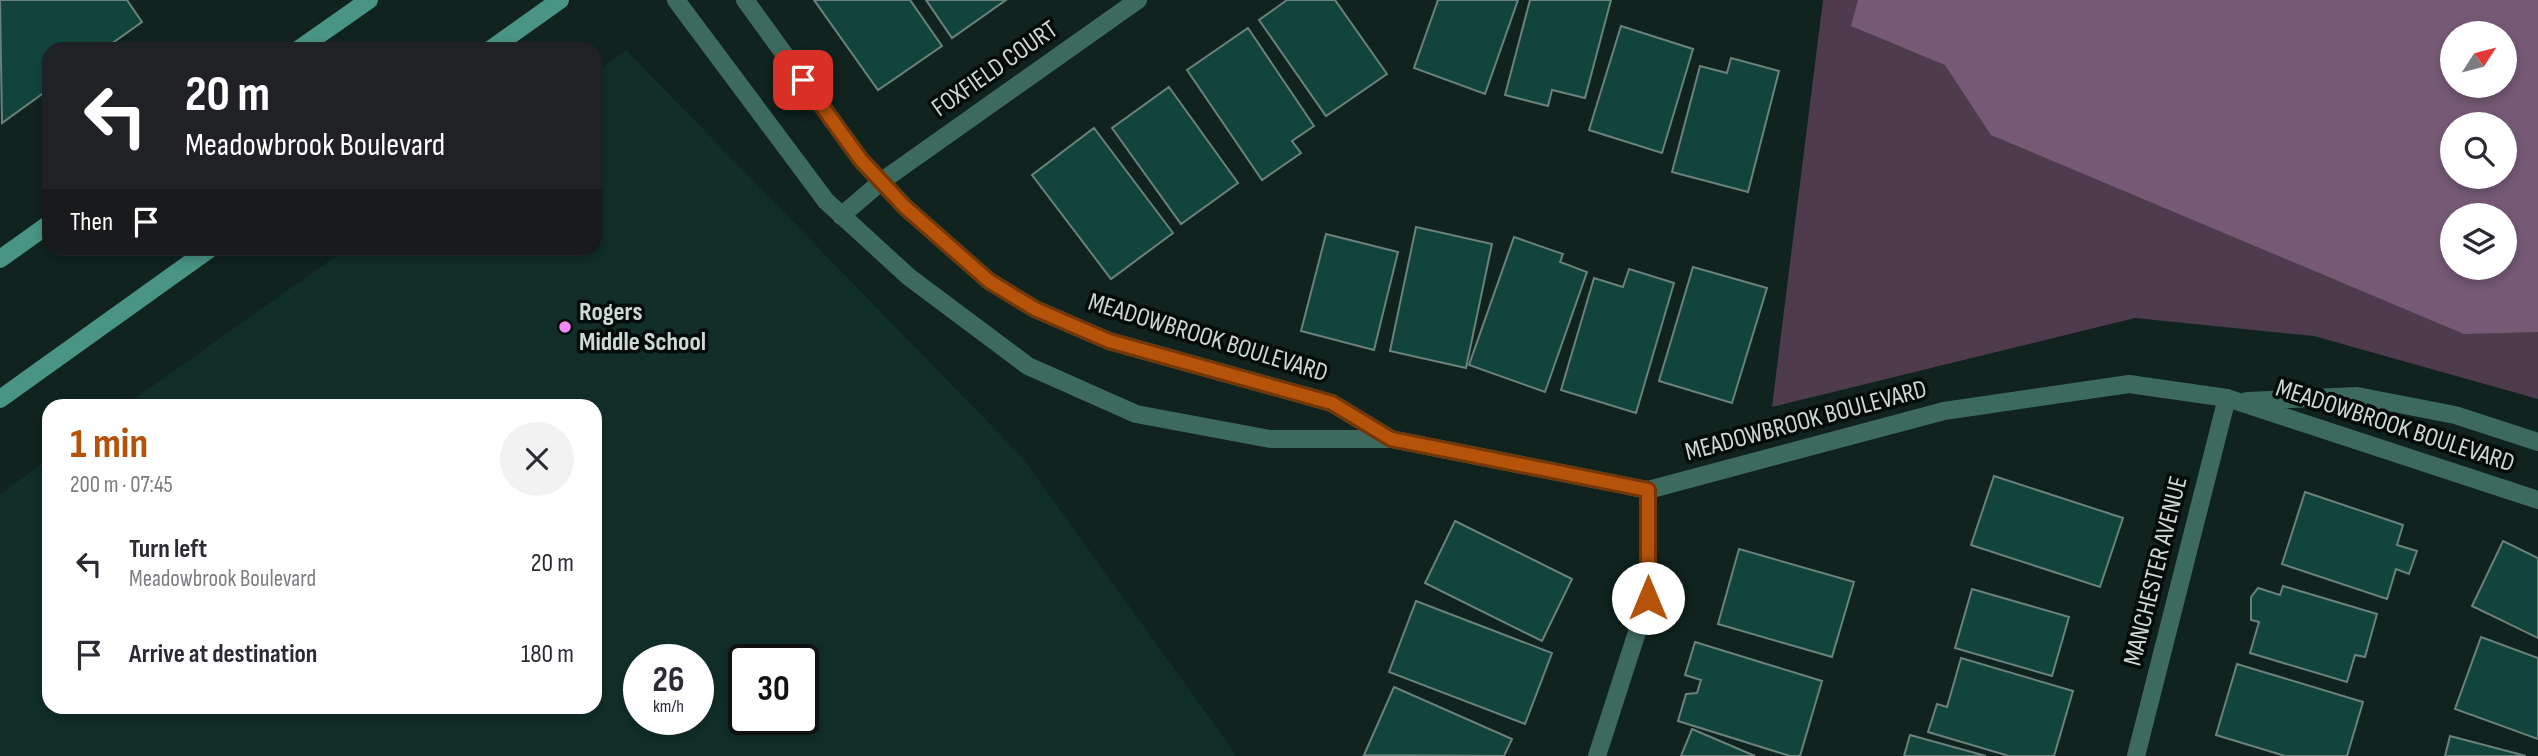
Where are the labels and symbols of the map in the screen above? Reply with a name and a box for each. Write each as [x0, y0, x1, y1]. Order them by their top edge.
street label: FOXFIELD COURT [926, 14, 1064, 124]
north arrow [2440, 21, 2516, 98]
pin [773, 50, 833, 110]
street label: MEADOWBROOK BOULEVARD [1084, 287, 1332, 389]
place label: Rogers Middle School [579, 297, 706, 358]
marker: Rogers Middle School [557, 319, 573, 335]
street label: MEADOWBROOK BOULEVARD [2272, 373, 2518, 479]
street label: MEADOWBROOK BOULEVARD [1682, 374, 1930, 468]
street label: MANCHESTER AVENUE [2117, 473, 2195, 669]
position arrow [1611, 561, 1685, 635]
speed limit sign: 30 [728, 644, 819, 735]

